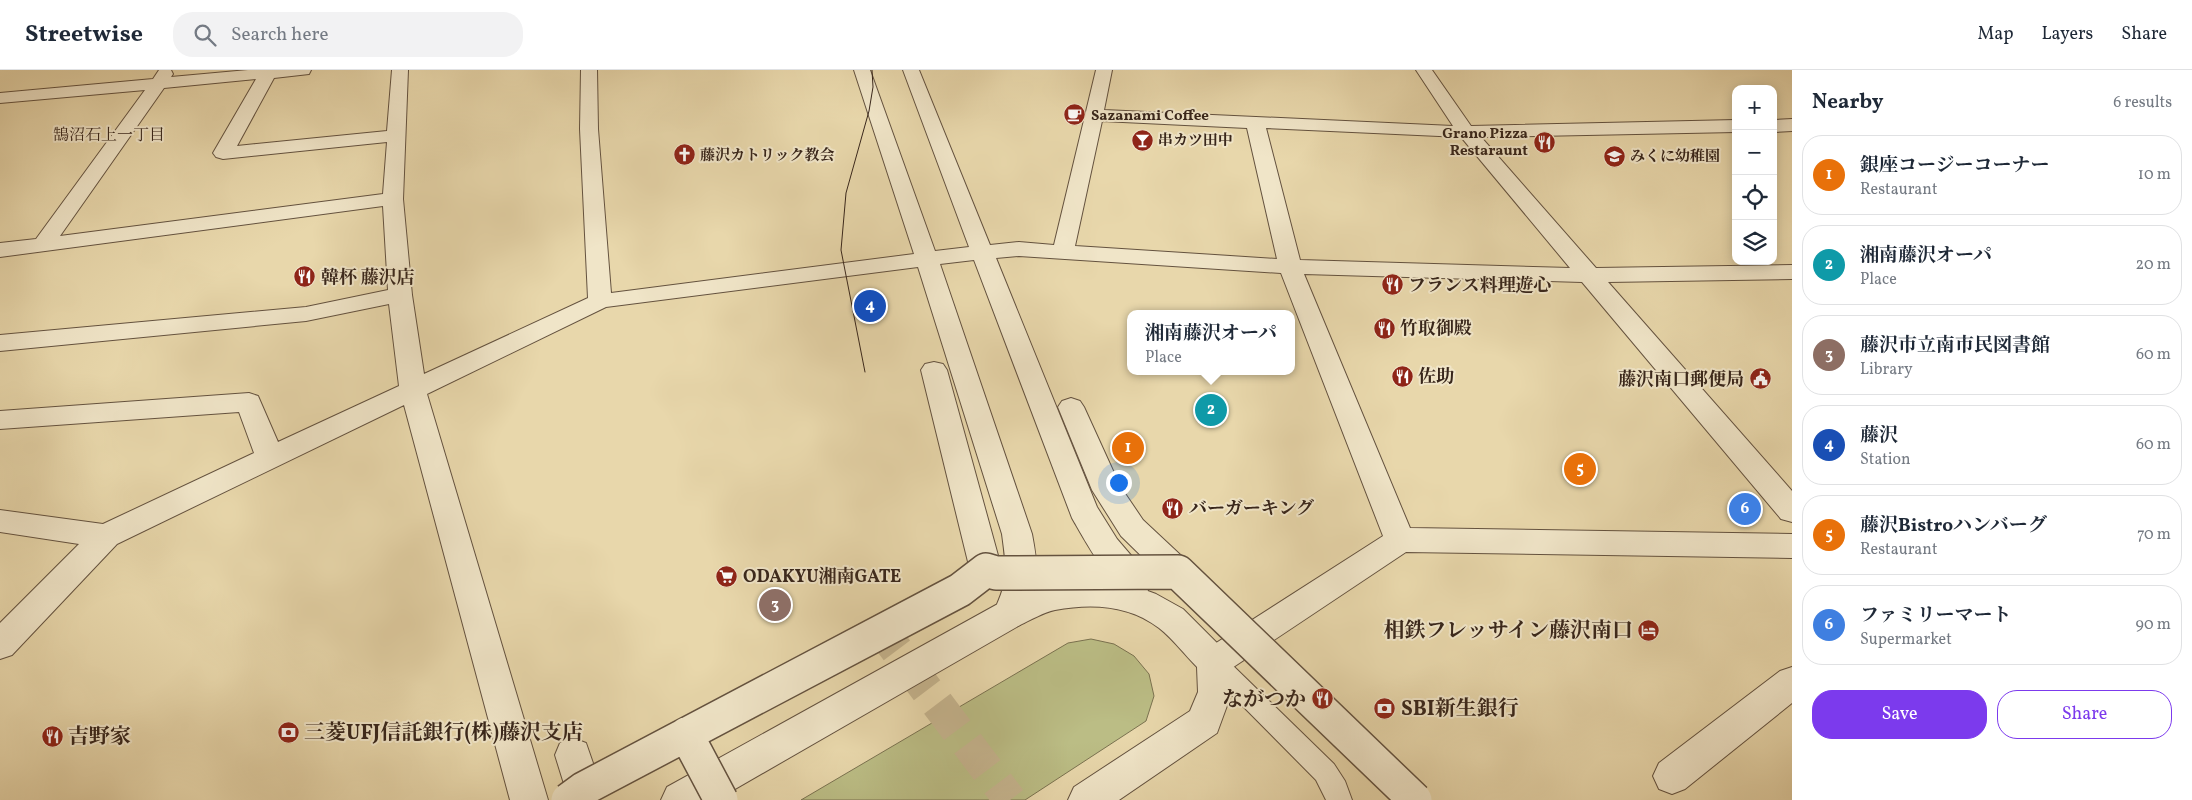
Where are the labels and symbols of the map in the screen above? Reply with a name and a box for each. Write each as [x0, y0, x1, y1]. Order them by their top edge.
cafe icon: Sazanami Coffee [1063, 103, 1087, 127]
place label: Sazanami Coffee [1091, 106, 1209, 127]
place label: Grano Pizza Restaraunt [1442, 124, 1528, 162]
district label: 鵠沼石上一丁目 [53, 125, 165, 147]
bar icon: 串カツ田中 [1130, 128, 1154, 152]
restaurant icon: Grano Pizza Restaraunt [1532, 130, 1556, 154]
place label: 串カツ田中 [1158, 131, 1233, 152]
church icon: 藤沢カトリック教会 [672, 143, 696, 167]
school or university icon: みくに幼稚園 [1602, 144, 1626, 168]
place label: 藤沢カトリック教会 [700, 146, 834, 167]
place label: みくに幼稚園 [1630, 147, 1720, 168]
restaurant icon: 韓杯 藤沢店 [293, 265, 317, 289]
place label: 韓杯 藤沢店 [321, 266, 415, 291]
restaurant icon: フランス料理遊心 [1380, 273, 1404, 297]
place label: フランス料理遊心 [1408, 274, 1551, 299]
pin: 4 [854, 287, 886, 325]
restaurant icon: 竹取御殿 [1372, 316, 1396, 340]
place label: 竹取御殿 [1400, 317, 1472, 342]
restaurant icon: 佐助 [1390, 364, 1414, 388]
place label: 佐助 [1418, 365, 1454, 390]
public building icon: 藤沢南口郵便局 [1748, 367, 1772, 391]
place label: 藤沢南口郵便局 [1618, 368, 1744, 393]
pin: 2 [1195, 391, 1227, 429]
pin: 1 [1112, 429, 1144, 467]
pin: 5 [1564, 450, 1596, 488]
your location [1106, 470, 1132, 496]
pin: 6 [1729, 490, 1761, 528]
restaurant icon: バーガーキング [1161, 496, 1185, 520]
place label: バーガーキング [1189, 497, 1314, 522]
supermarket icon: ODAKYU湘南GATE [715, 564, 739, 588]
place label: ODAKYU湘南GATE [743, 565, 901, 590]
pin: 3 [759, 586, 791, 624]
place label: 相鉄フレッサイン藤沢南口 [1384, 617, 1633, 646]
hotel icon: 相鉄フレッサイン藤沢南口 [1637, 618, 1661, 642]
place label: ながつか [1222, 686, 1306, 715]
restaurant icon: ながつか [1310, 687, 1334, 711]
place label: SBI新生銀行 [1401, 695, 1519, 724]
bank icon: SBI新生銀行 [1373, 696, 1397, 720]
place label: 三菱UFJ信託銀行(株)藤沢支店 [304, 719, 583, 748]
bank icon: 三菱UFJ信託銀行(株)藤沢支店 [276, 720, 300, 744]
place label: 吉野家 [68, 723, 131, 752]
restaurant icon: 吉野家 [40, 724, 64, 748]

